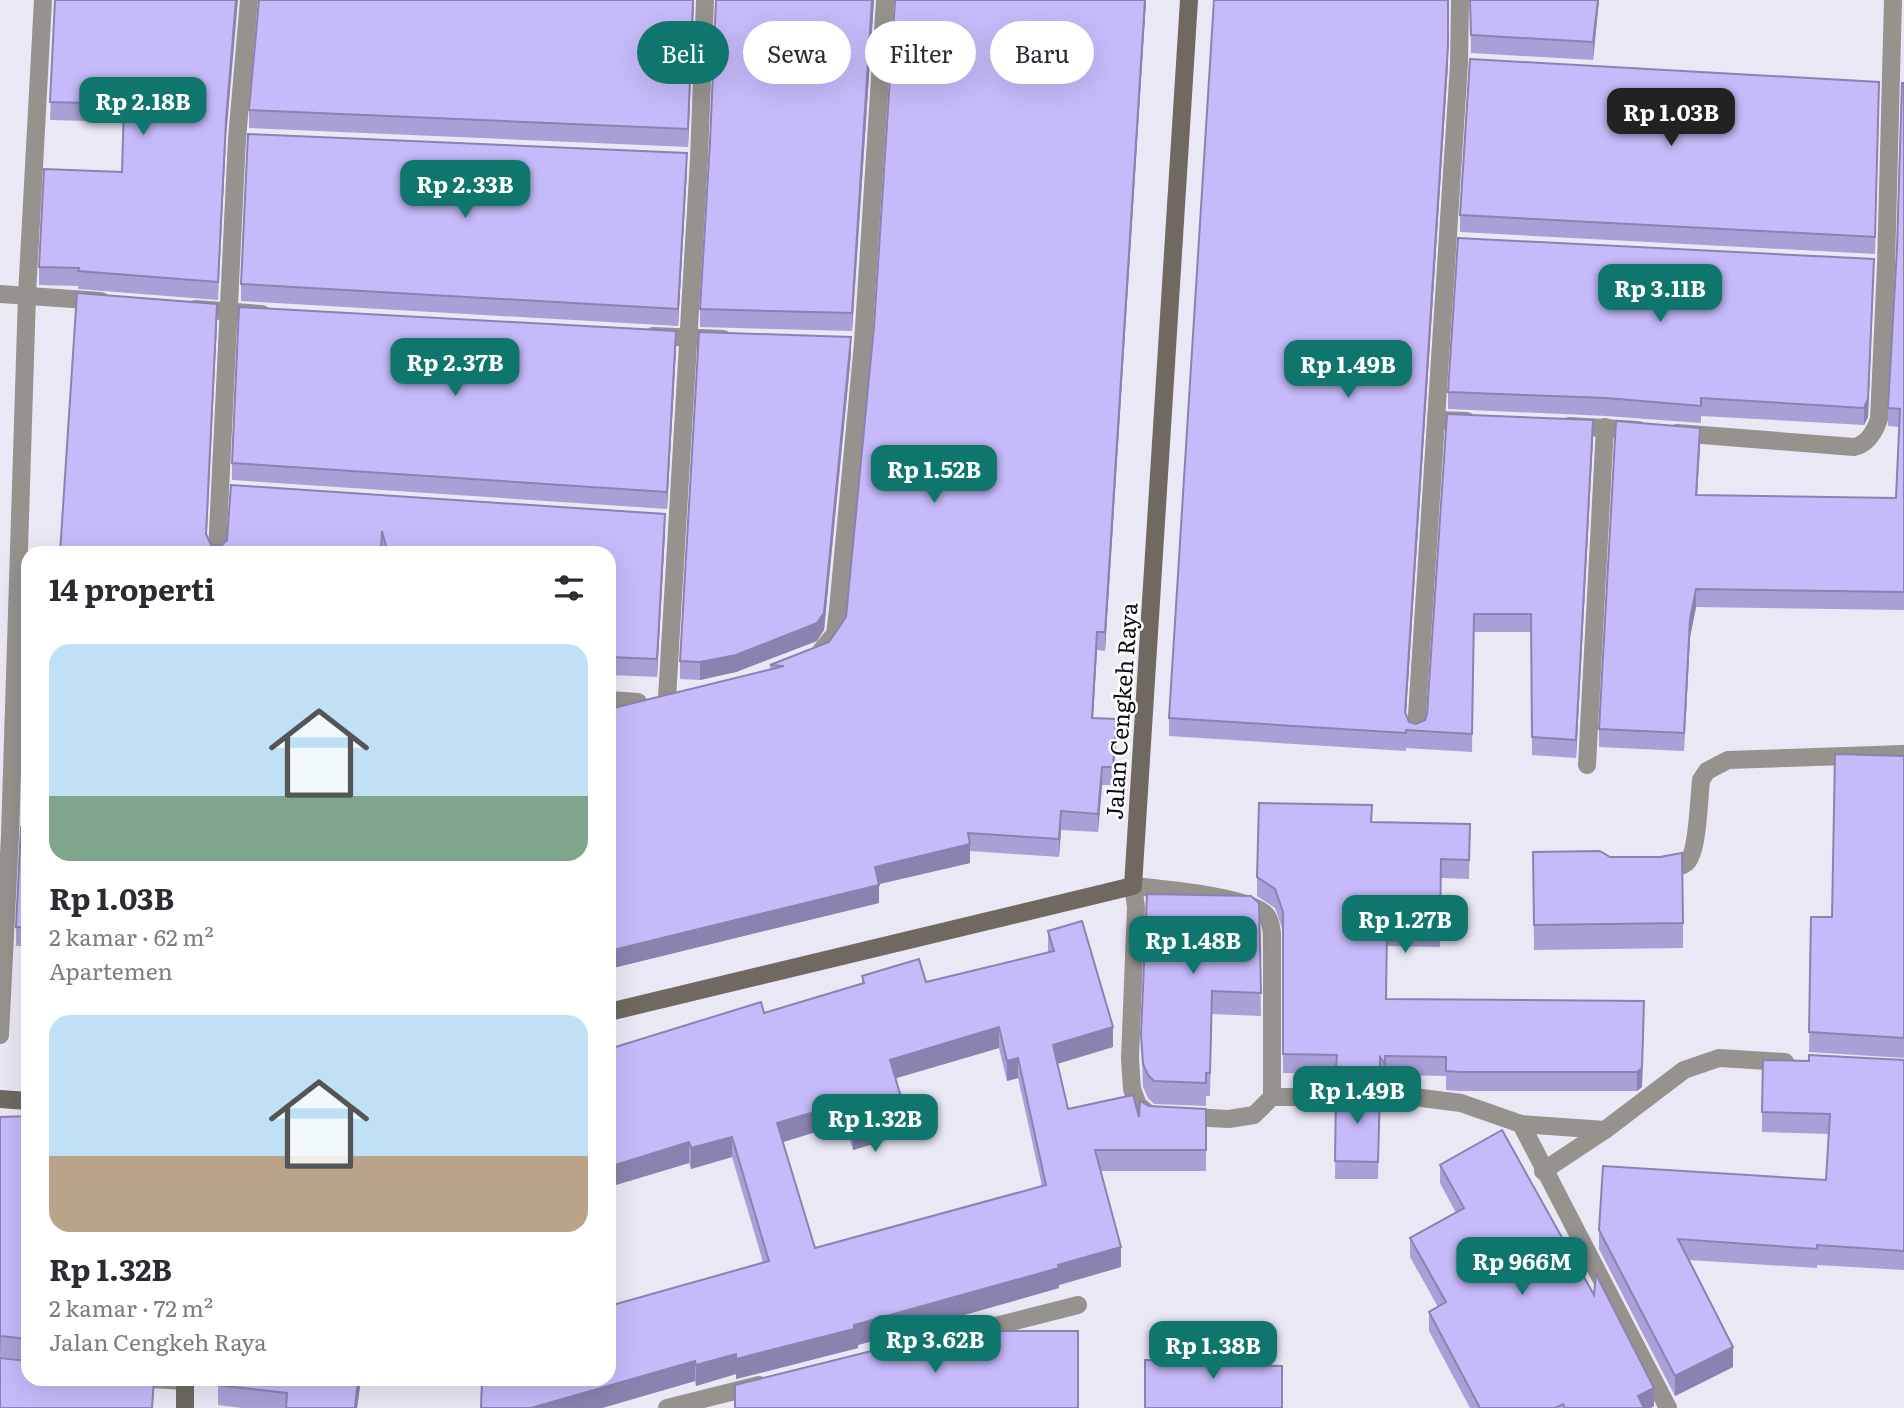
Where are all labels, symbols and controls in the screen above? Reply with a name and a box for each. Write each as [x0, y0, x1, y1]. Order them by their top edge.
chip: Beli [637, 21, 729, 84]
chip: Sewa [743, 21, 851, 84]
chip: Filter [865, 21, 976, 84]
chip: Baru [990, 21, 1094, 84]
pin: Rp 2.18B [71, 78, 215, 137]
text: Rp 2.18B [95, 83, 191, 117]
pin: Rp 1.03B [1599, 88, 1743, 148]
text: Rp 1.03B [1623, 94, 1719, 128]
pin: Rp 2.33B [393, 160, 537, 220]
text: Rp 2.33B [416, 166, 514, 200]
pin: Rp 3.11B [1588, 264, 1732, 324]
text: Rp 3.11B [1614, 270, 1706, 304]
pin: Rp 2.37B [383, 338, 527, 398]
pin: Rp 1.49B [1276, 340, 1420, 400]
text: Rp 2.37B [406, 344, 504, 378]
text: Rp 1.49B [1300, 346, 1396, 380]
pin: Rp 1.52B [862, 446, 1006, 505]
text: Rp 1.52B [887, 451, 981, 485]
text: 14 properti [49, 566, 215, 610]
icon: filters [550, 569, 588, 607]
street label: Jalan Cengkeh Raya [1095, 601, 1145, 821]
icon: home [256, 690, 382, 816]
text: Rp 1.03B [49, 875, 174, 919]
pin: Rp 1.27B [1333, 895, 1477, 955]
text: Rp 1.27B [1358, 901, 1452, 935]
pin: Rp 1.48B [1121, 916, 1265, 976]
text: 2 kamar · 62 m² [49, 919, 214, 953]
text: Rp 1.48B [1145, 922, 1241, 956]
text: Apartemen [49, 953, 173, 987]
icon: home [256, 1061, 382, 1187]
pin: Rp 1.49B [1285, 1066, 1429, 1126]
text: Rp 1.49B [1309, 1072, 1405, 1106]
pin: Rp 1.32B [803, 1094, 947, 1154]
text: Rp 1.32B [828, 1100, 922, 1134]
pin: Rp 966M [1457, 1238, 1587, 1297]
text: Rp 966M [1472, 1243, 1572, 1277]
text: Rp 1.32B [49, 1246, 172, 1290]
text: 2 kamar · 72 m² [49, 1290, 213, 1324]
pin: Rp 3.62B [863, 1316, 1007, 1375]
text: Rp 3.62B [886, 1321, 984, 1355]
pin: Rp 1.38B [1141, 1322, 1285, 1381]
text: Jalan Cengkeh Raya [49, 1324, 267, 1358]
text: Rp 1.38B [1165, 1327, 1261, 1361]

